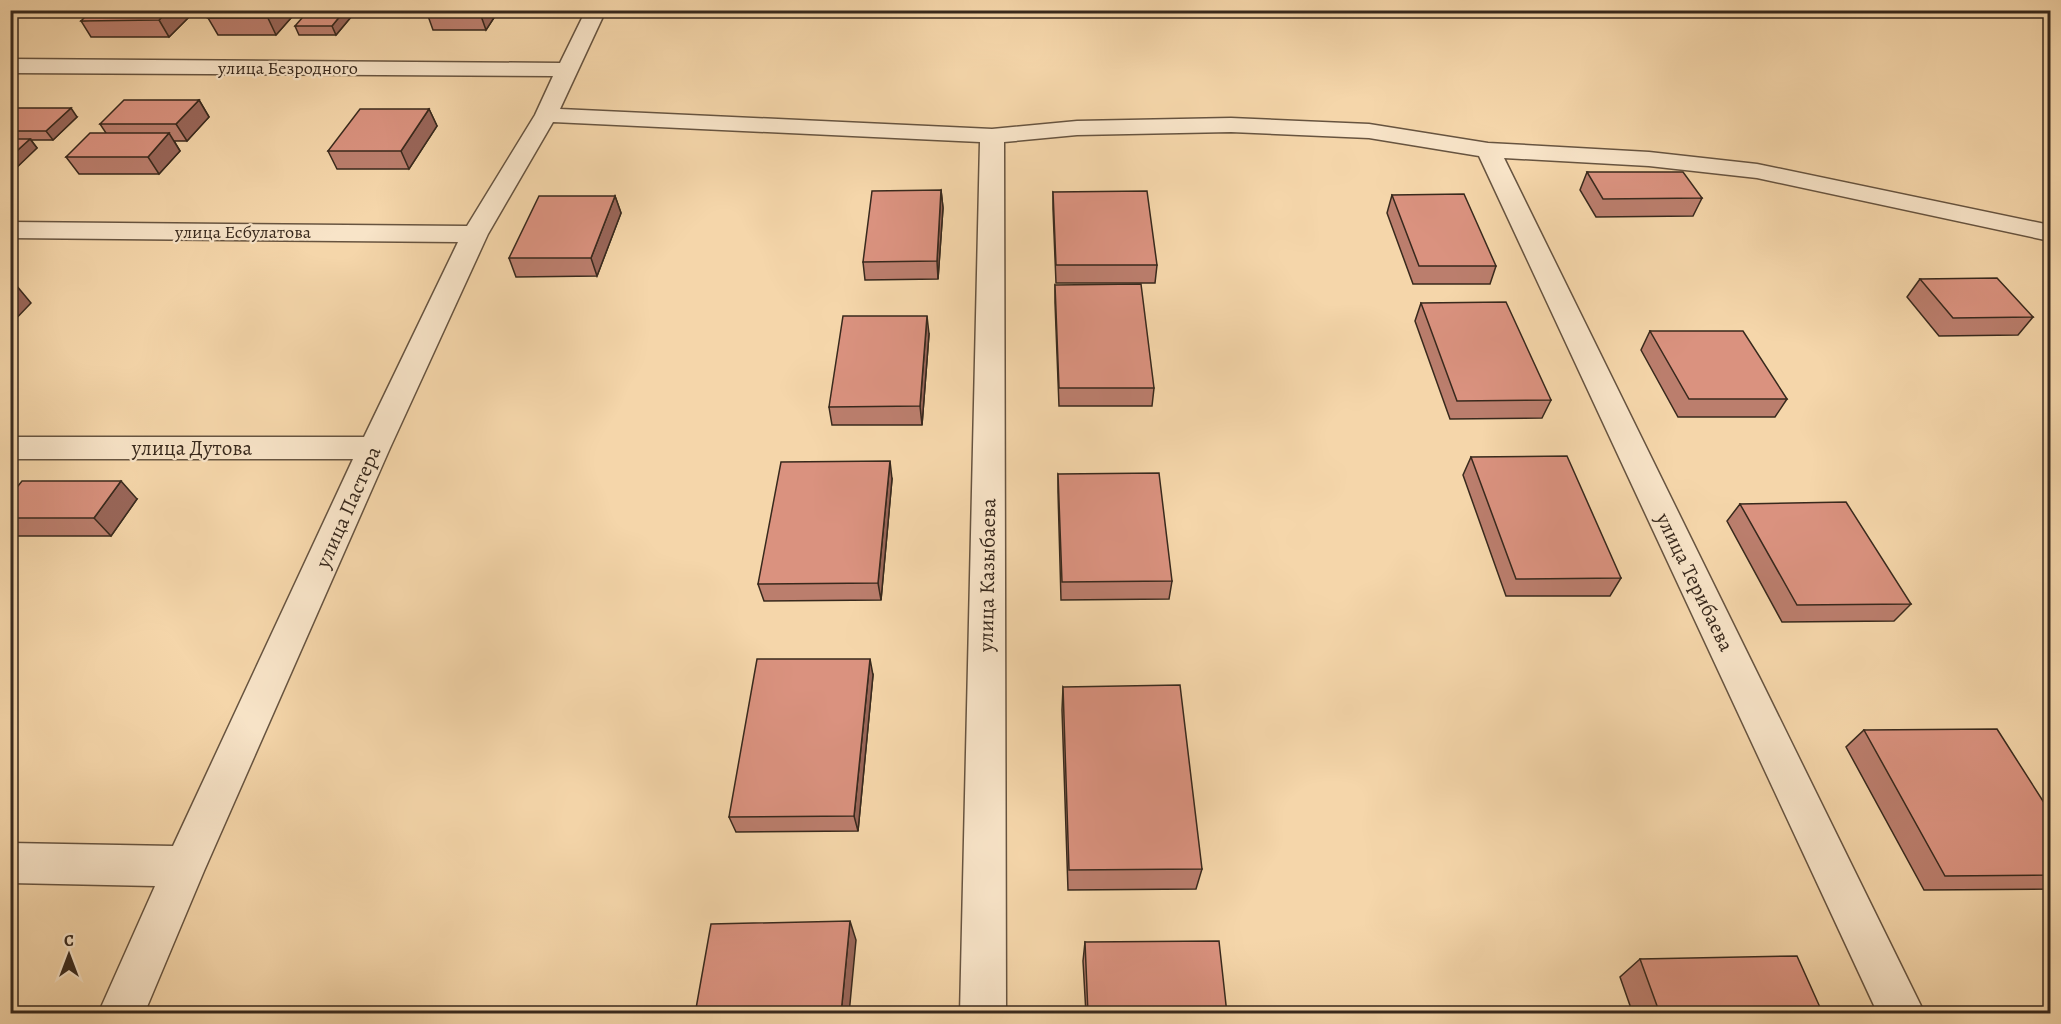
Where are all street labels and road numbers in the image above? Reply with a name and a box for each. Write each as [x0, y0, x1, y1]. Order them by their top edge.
street label: улица Безродного [217, 56, 358, 80]
street label: улица Есбулатова [174, 220, 312, 244]
street label: улица Дутова [131, 434, 252, 462]
street label: улица Пастера [308, 441, 387, 573]
street label: улица Казыбаева [972, 498, 1002, 653]
street label: улица Терибаева [1649, 507, 1741, 656]

